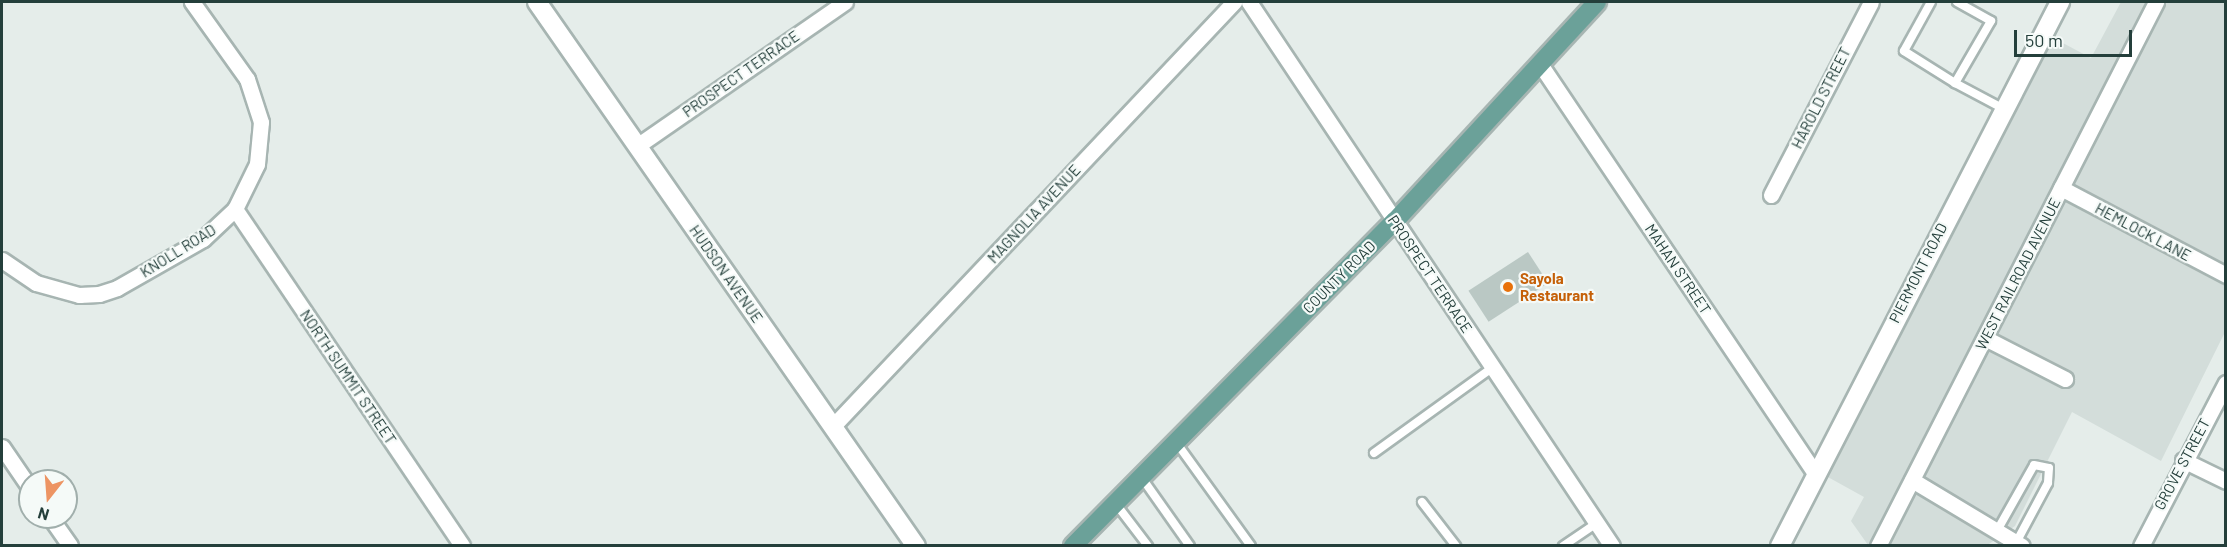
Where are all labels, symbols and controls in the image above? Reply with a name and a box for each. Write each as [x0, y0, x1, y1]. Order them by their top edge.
scale bar [2017, 18, 2136, 56]
street label: PROSPECT TERRACE [679, 27, 803, 121]
text: 50 m [2025, 29, 2063, 51]
street label: HAROLD STREET [1788, 44, 1854, 152]
street label: MAGNOLIA AVENUE [984, 161, 1084, 267]
street label: WEST RAILROAD AVENUE [1972, 195, 2064, 353]
street label: HEMLOCK LANE [2092, 199, 2194, 265]
street label: PROSPECT TERRACE [1384, 212, 1476, 336]
street label: PIERMONT ROAD [1885, 220, 1951, 326]
street label: KNOLL ROAD [137, 221, 219, 281]
street label: MAHAN STREET [1641, 221, 1715, 317]
street label: HUDSON AVENUE [686, 222, 766, 326]
street label: COUNTY ROAD [1299, 237, 1379, 317]
place label: Sayola Restaurant [1520, 269, 1594, 304]
marker: Sayola Restaurant [1501, 280, 1515, 294]
street label: NORTH SUMMIT STREET [296, 306, 400, 448]
street label: GROVE STREET [2150, 415, 2214, 513]
north arrow [18, 469, 78, 529]
text: N [35, 504, 51, 525]

